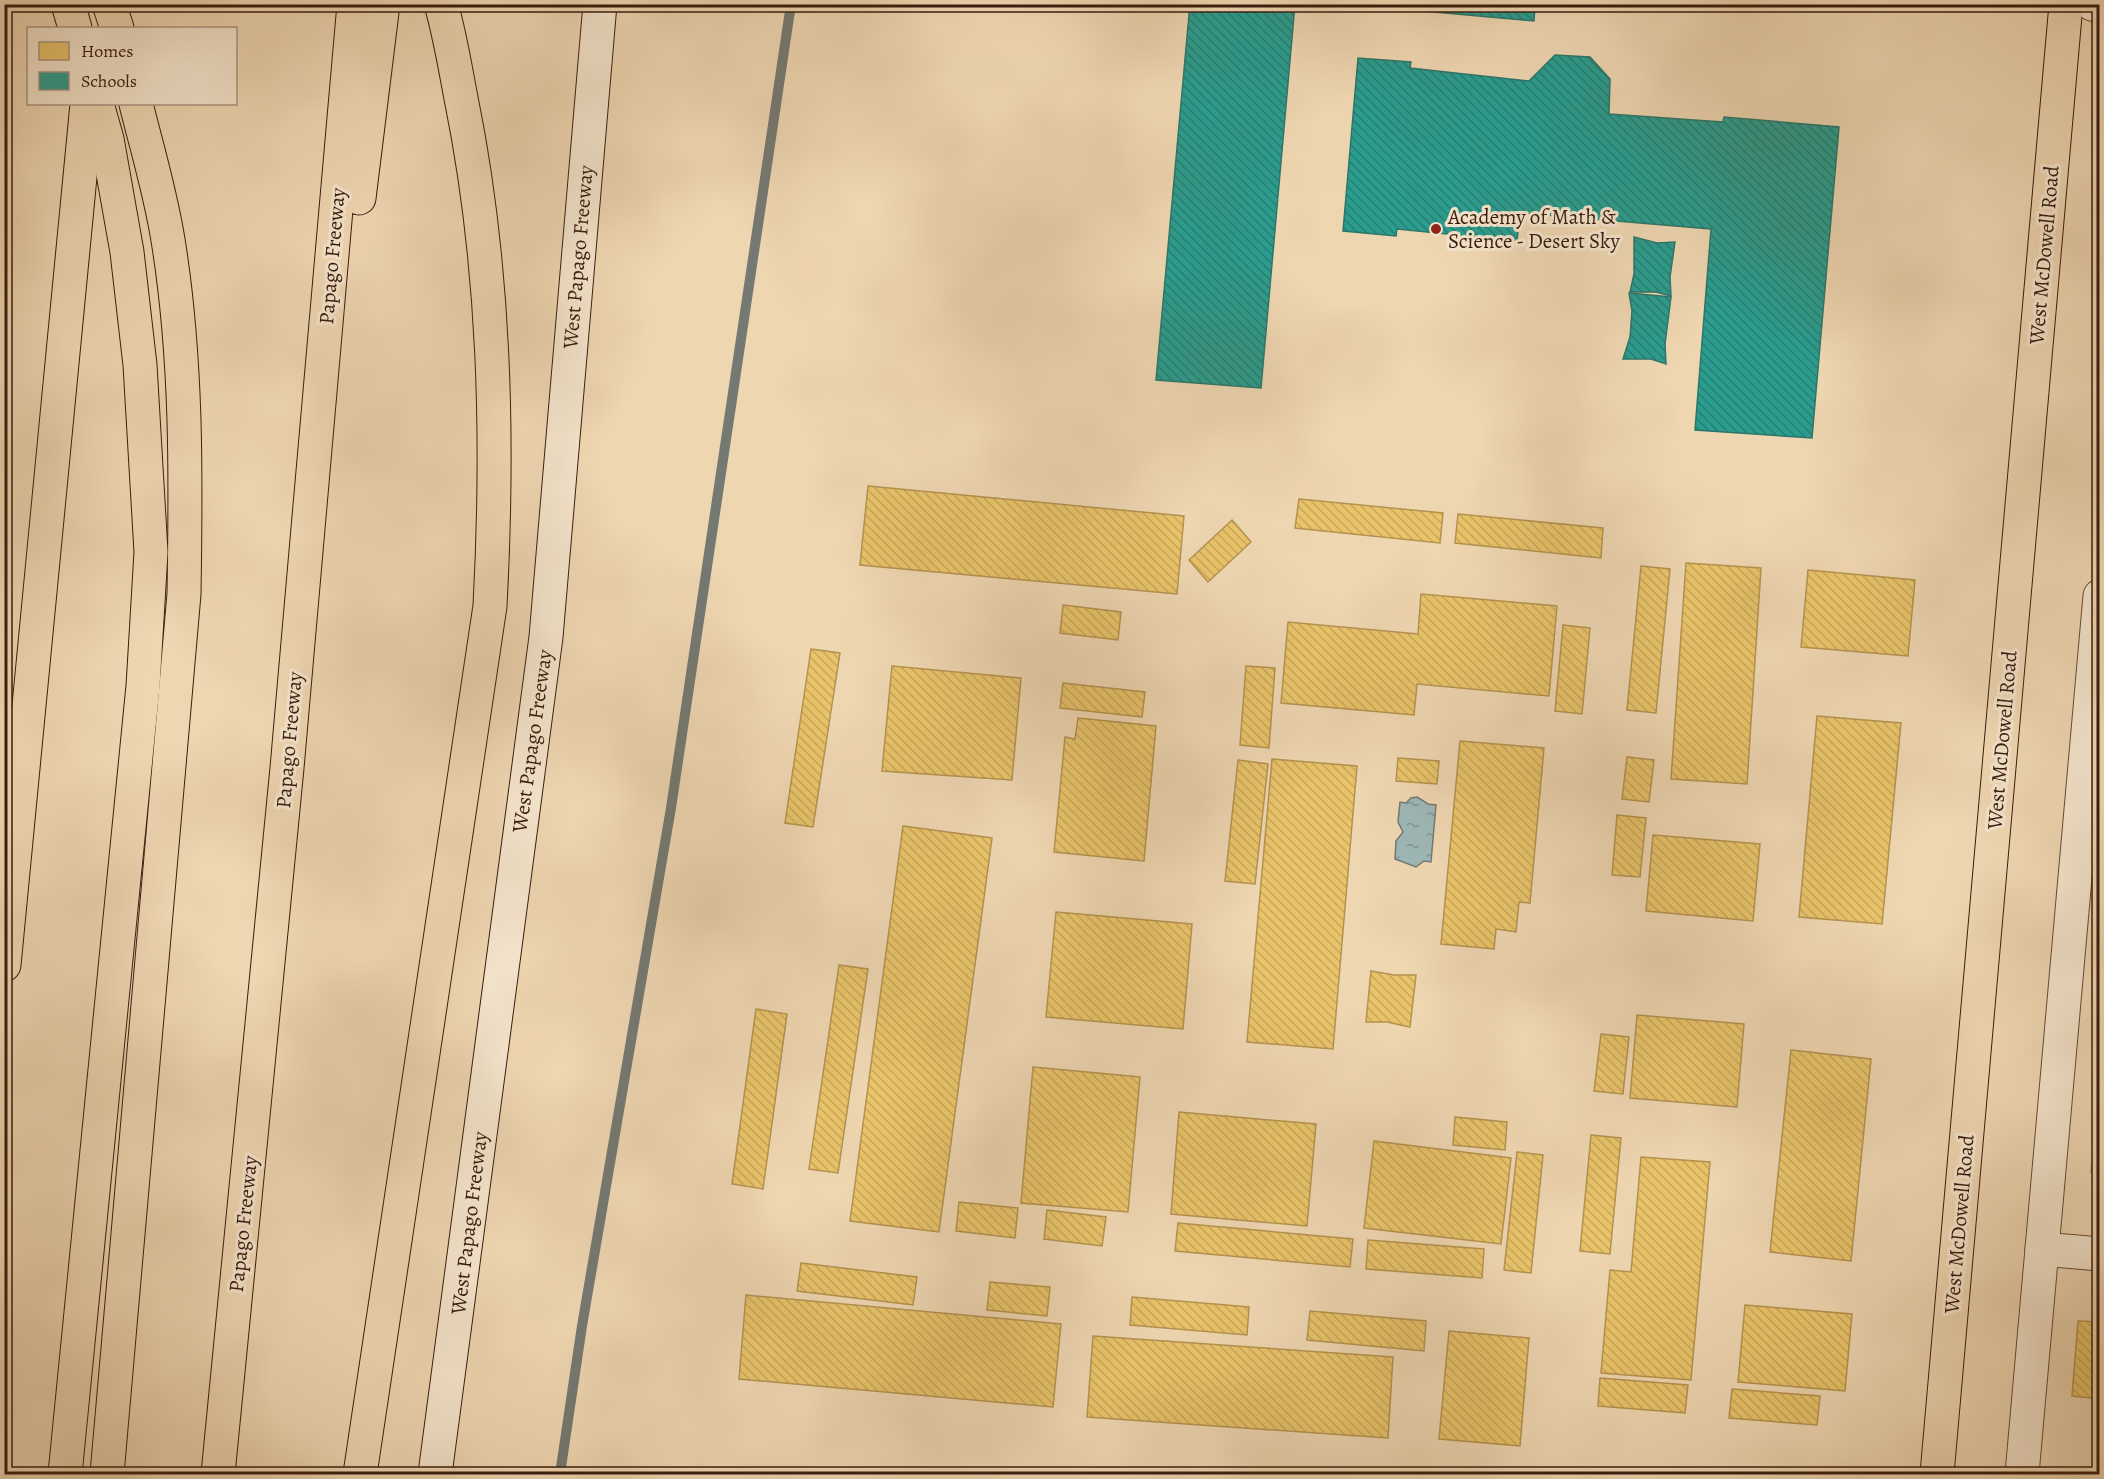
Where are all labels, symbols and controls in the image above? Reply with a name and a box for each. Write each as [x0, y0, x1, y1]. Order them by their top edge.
legend [27, 27, 237, 105]
text: Homes [81, 39, 133, 63]
text: Schools [81, 69, 137, 93]
street label: West Papago Freeway [556, 163, 600, 351]
street label: West McDowell Road [2022, 164, 2066, 347]
street label: Papago Freeway [312, 186, 352, 326]
place label: Academy of Math & Science - Desert Sky [1447, 203, 1620, 255]
marker: Academy of Math & Science - Desert Sky [1429, 222, 1443, 236]
street label: West Papago Freeway [505, 647, 559, 835]
street label: West McDowell Road [1980, 649, 2024, 832]
street label: Papago Freeway [269, 670, 309, 810]
street label: West Papago Freeway [444, 1129, 494, 1317]
street label: West McDowell Road [1937, 1133, 1981, 1316]
street label: Papago Freeway [222, 1154, 264, 1294]

